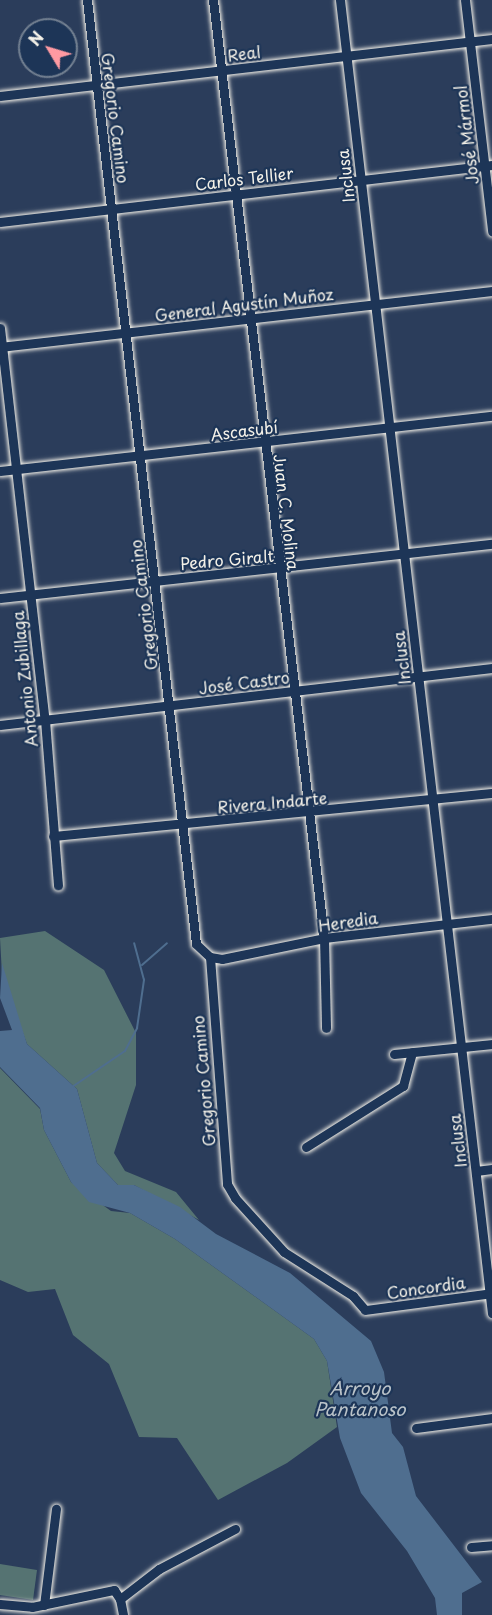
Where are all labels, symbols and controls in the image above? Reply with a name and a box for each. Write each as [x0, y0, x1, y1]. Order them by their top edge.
north arrow [18, 18, 78, 78]
text: N [22, 26, 49, 51]
street label: Real [226, 41, 262, 65]
street label: Gregorio Camino [98, 52, 134, 184]
street label: José Mármol [450, 84, 482, 186]
street label: Inclusa [332, 148, 358, 204]
street label: Carlos Tellier [194, 162, 294, 194]
street label: General Agustín Muñoz [154, 284, 334, 324]
street label: Ascasubí [209, 416, 279, 444]
street label: Juan C. Molina [270, 453, 304, 571]
street label: Gregorio Camino [125, 539, 161, 671]
street label: Pedro Giralt [179, 545, 275, 573]
street label: Antonio Zubillaga [7, 610, 41, 748]
street label: Inclusa [388, 630, 414, 686]
street label: José Castro [198, 667, 290, 697]
street label: Rivera Indarte [216, 788, 328, 816]
street label: Heredia [317, 907, 379, 935]
street label: Gregorio Camino [188, 1015, 218, 1147]
street label: Inclusa [444, 1113, 470, 1169]
street label: Concordia [385, 1272, 467, 1302]
water label: Arroyo Pantanoso [314, 1378, 406, 1420]

